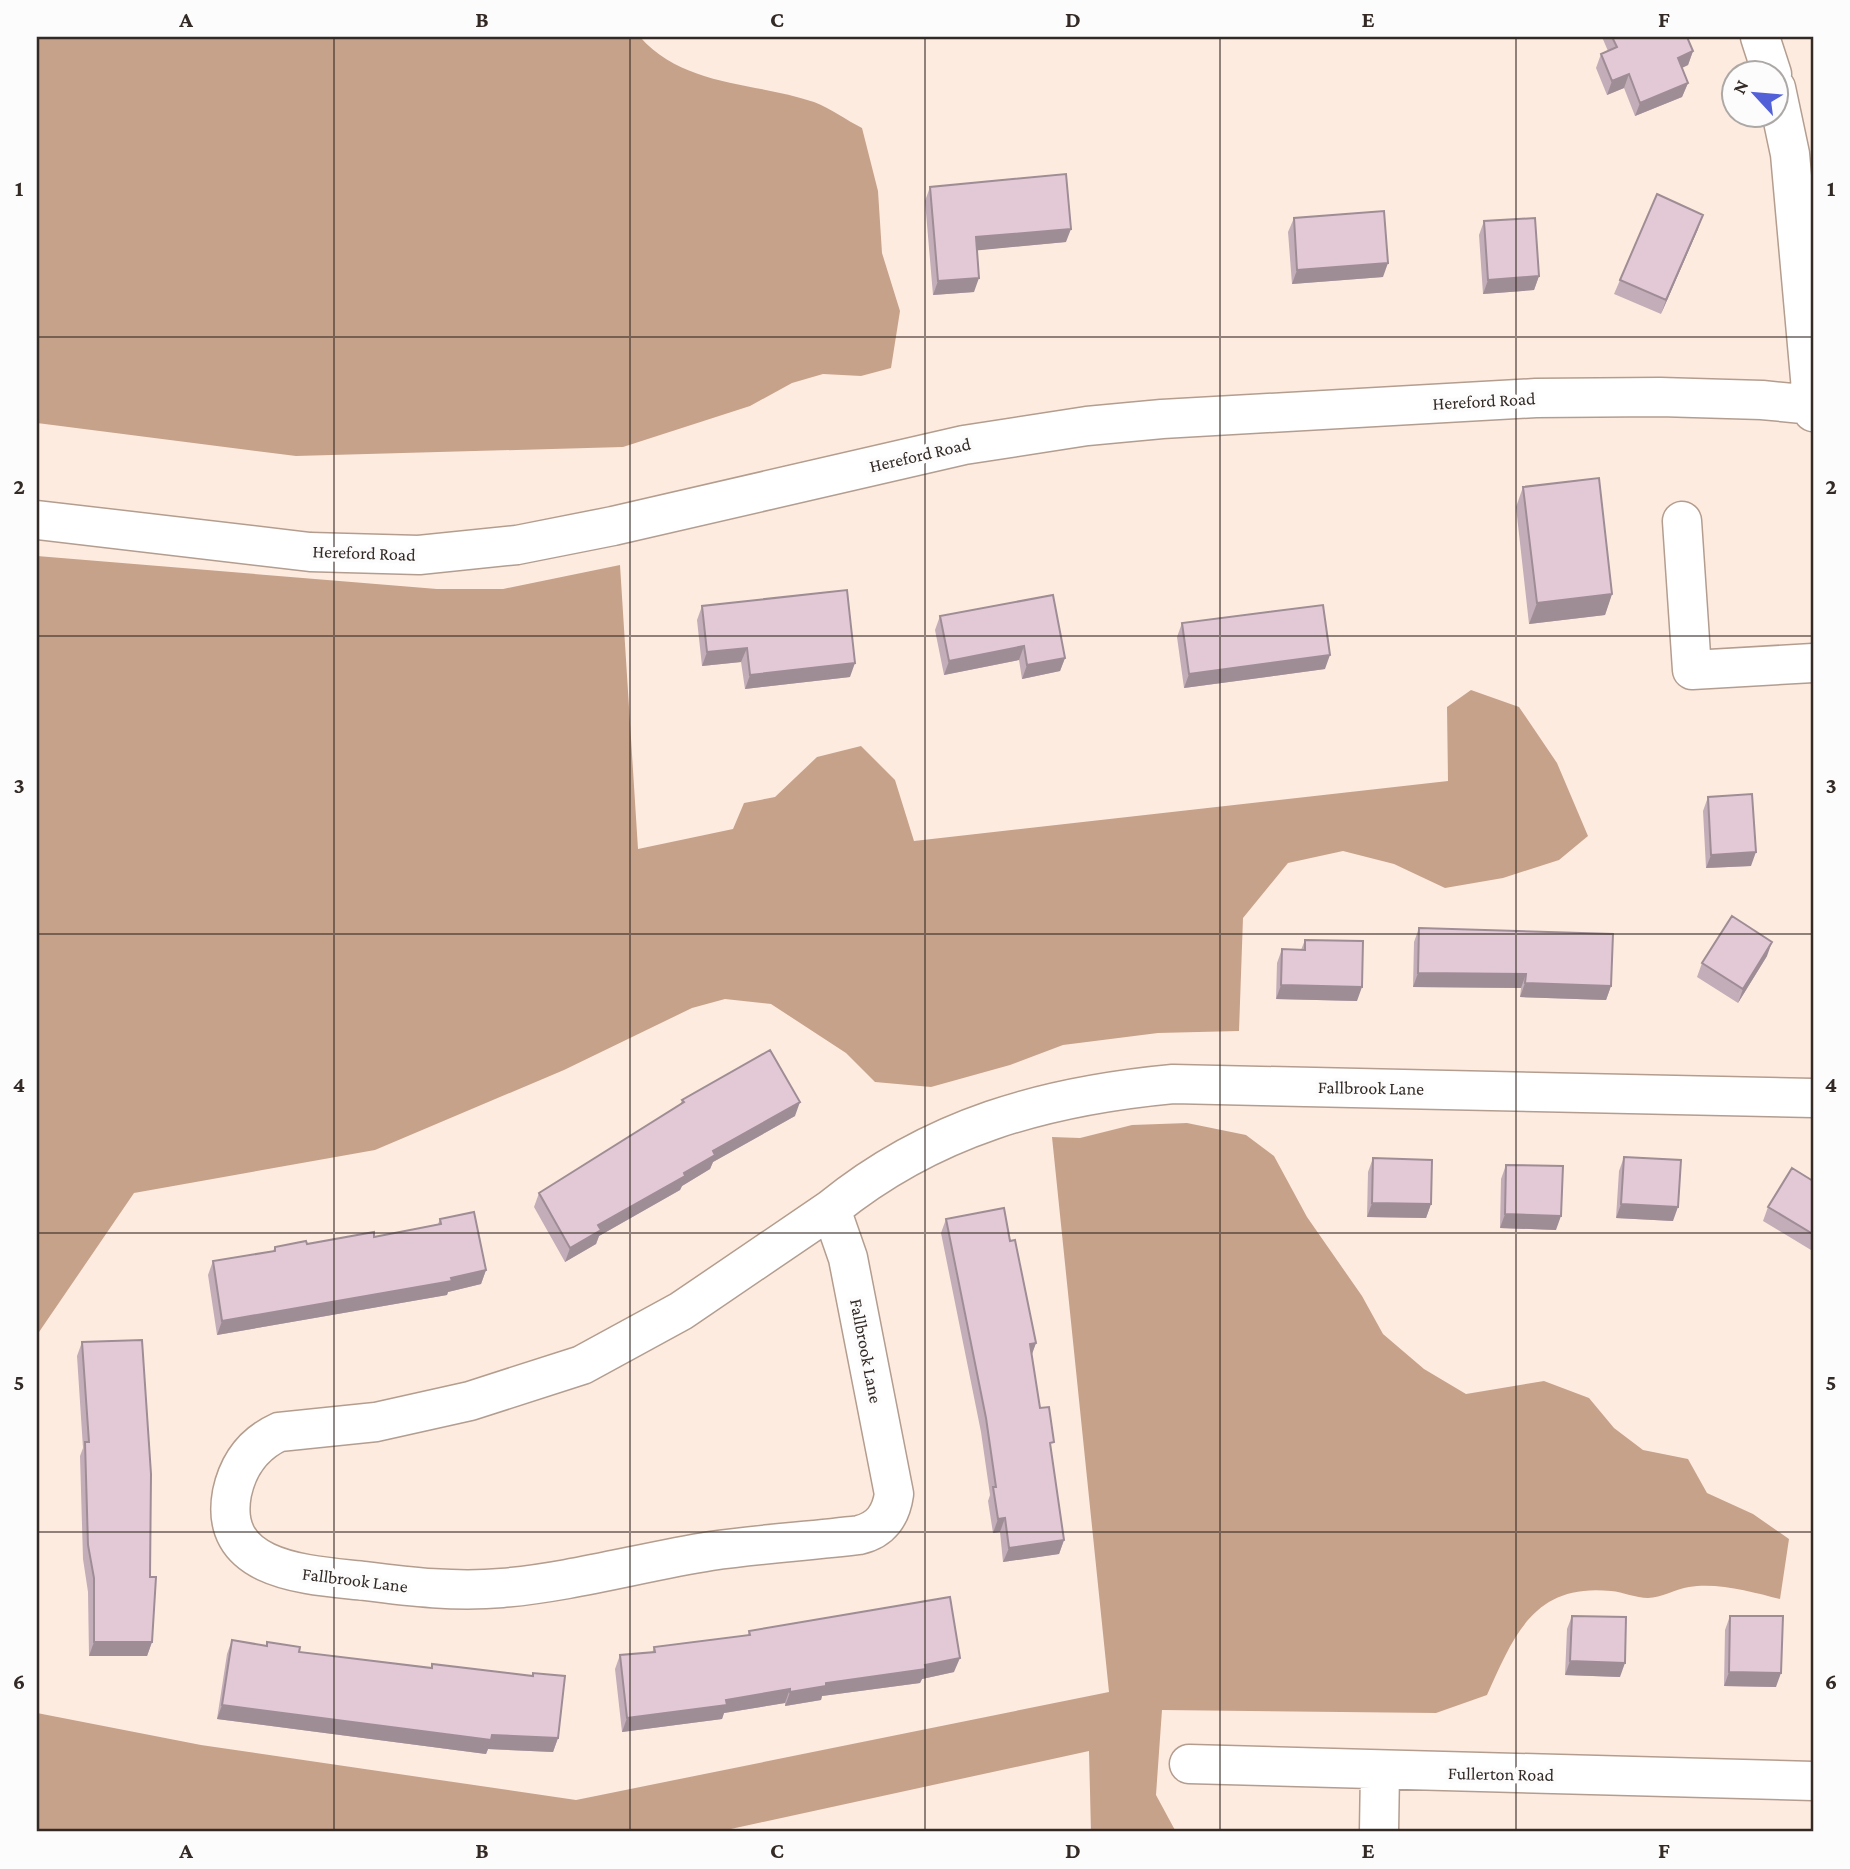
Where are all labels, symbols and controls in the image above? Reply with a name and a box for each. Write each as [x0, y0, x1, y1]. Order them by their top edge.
text: A [178, 6, 193, 32]
text: B [475, 6, 489, 32]
text: C [770, 6, 784, 32]
text: D [1065, 6, 1081, 32]
text: E [1361, 6, 1375, 32]
text: F [1658, 6, 1670, 32]
north arrow [1720, 60, 1790, 130]
text: N [1728, 76, 1752, 97]
text: 1 [15, 175, 24, 201]
text: 1 [1827, 175, 1836, 201]
street label: Hereford Road [1432, 388, 1537, 414]
street label: Hereford Road [867, 434, 973, 476]
text: 2 [13, 473, 25, 499]
text: 2 [1825, 473, 1837, 499]
street label: Hereford Road [312, 541, 416, 565]
text: 3 [13, 772, 25, 798]
text: 3 [1825, 772, 1837, 798]
text: 4 [13, 1071, 25, 1097]
text: 4 [1825, 1071, 1837, 1097]
street label: Fallbrook Lane [1318, 1077, 1424, 1099]
street label: Fallbrook Lane [846, 1297, 886, 1405]
text: 5 [13, 1369, 25, 1395]
text: 5 [1825, 1369, 1837, 1395]
street label: Fallbrook Lane [301, 1564, 409, 1596]
text: 6 [13, 1668, 25, 1694]
text: 6 [1825, 1668, 1837, 1694]
street label: Fullerton Road [1448, 1763, 1555, 1785]
text: A [178, 1837, 193, 1863]
text: B [475, 1837, 489, 1863]
text: C [770, 1837, 784, 1863]
text: D [1065, 1837, 1081, 1863]
text: E [1361, 1837, 1375, 1863]
text: F [1658, 1837, 1670, 1863]

